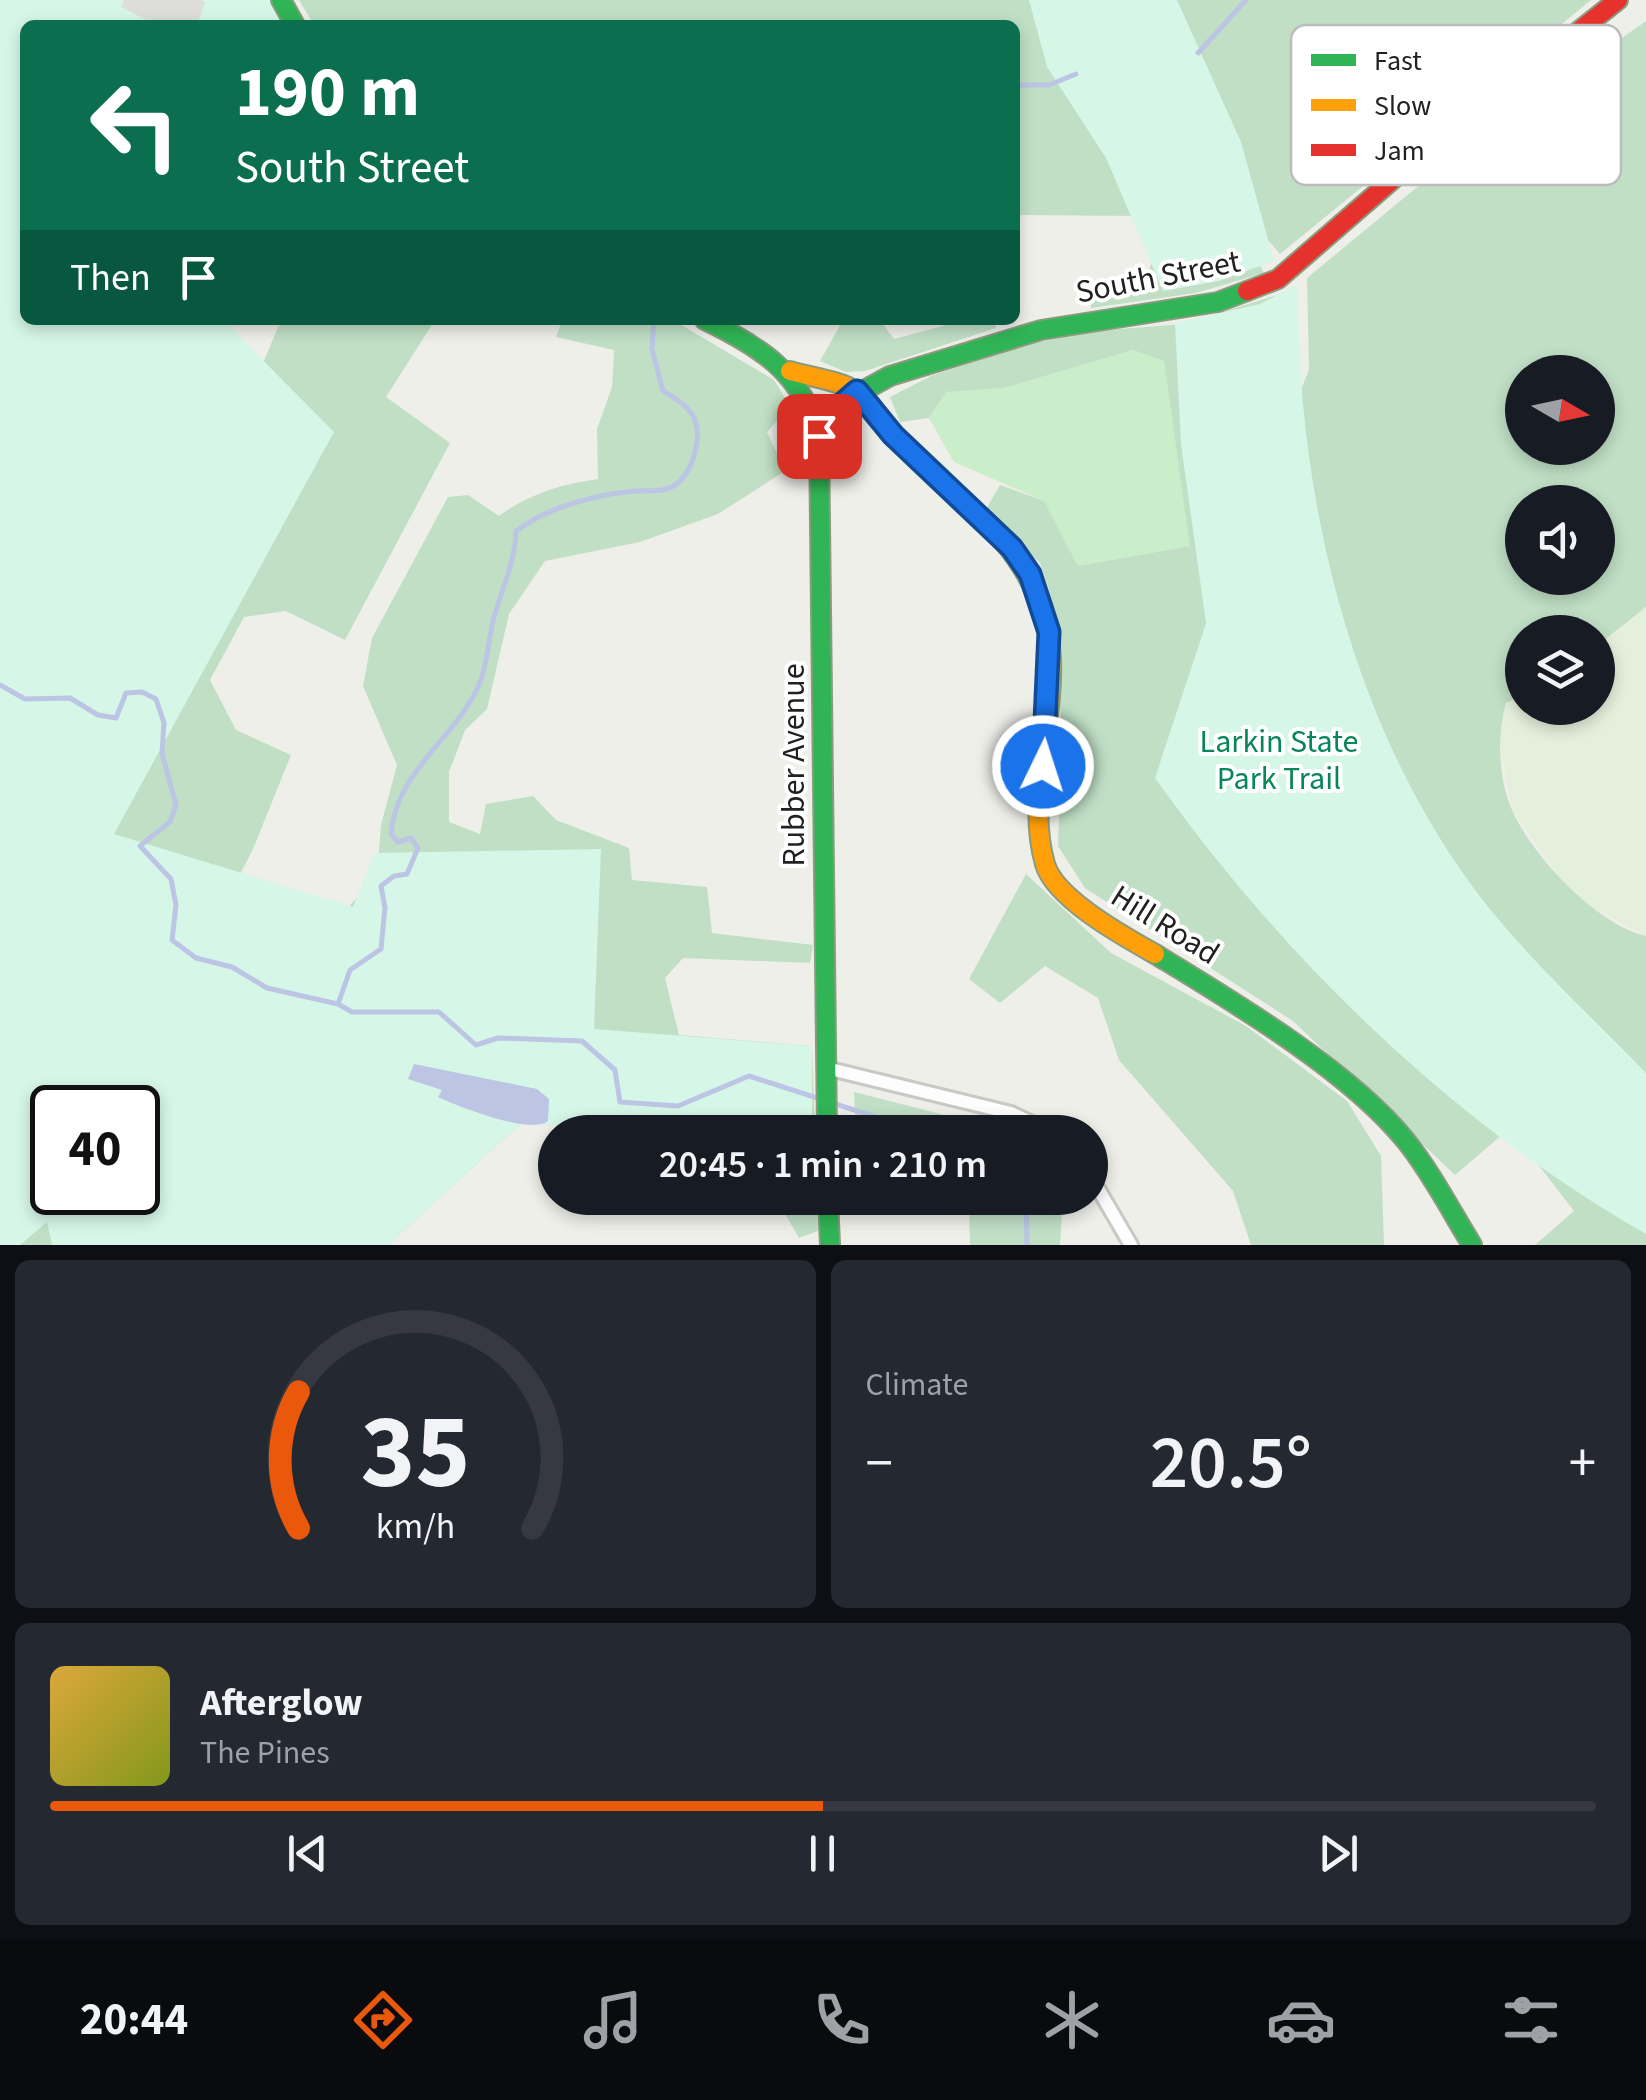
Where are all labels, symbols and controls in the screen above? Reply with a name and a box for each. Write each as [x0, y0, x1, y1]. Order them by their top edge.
legend [1291, 25, 1621, 185]
text: Fast [1374, 41, 1422, 81]
text: 190 m [235, 43, 420, 143]
icon: left [70, 60, 200, 190]
text: Slow [1374, 86, 1431, 126]
text: Jam [1374, 131, 1425, 171]
text: South Street [235, 136, 469, 200]
street label: South Street [1072, 238, 1244, 315]
icon: arrive [171, 250, 226, 305]
text: Then [70, 251, 151, 305]
north arrow [1505, 355, 1615, 465]
map controls [1505, 355, 1615, 725]
pin [777, 394, 862, 479]
icon: arrive [792, 409, 847, 464]
button: sound [1505, 485, 1615, 595]
button: layers [1505, 615, 1615, 725]
street label: Rubber Avenue [771, 663, 817, 867]
position arrow [991, 714, 1095, 818]
park label: Larkin State Park Trail [1200, 719, 1358, 802]
street label: Hill Road [1102, 874, 1228, 976]
speed limit sign: 40 [30, 1085, 160, 1215]
text: 20:45 · 1 min · 210 m [659, 1138, 987, 1192]
text: Climate [866, 1362, 968, 1408]
text: 35 [360, 1380, 470, 1528]
text: 20.5° [1150, 1410, 1312, 1517]
text: − [866, 1425, 893, 1503]
text: + [1569, 1425, 1596, 1503]
text: km/h [376, 1501, 455, 1552]
text: Afterglow [200, 1676, 363, 1730]
text: The Pines [200, 1730, 330, 1776]
icon: previous [280, 1826, 335, 1881]
icon: pause [795, 1826, 850, 1881]
icon: next [1311, 1826, 1366, 1881]
icon: directions [348, 1985, 418, 2055]
icon: music [578, 1985, 648, 2055]
icon: phone [807, 1985, 877, 2055]
icon: climate [1037, 1985, 1107, 2055]
icon: car [1266, 1985, 1336, 2055]
icon: filters [1496, 1985, 1566, 2055]
text: 20:44 [80, 1988, 188, 2052]

